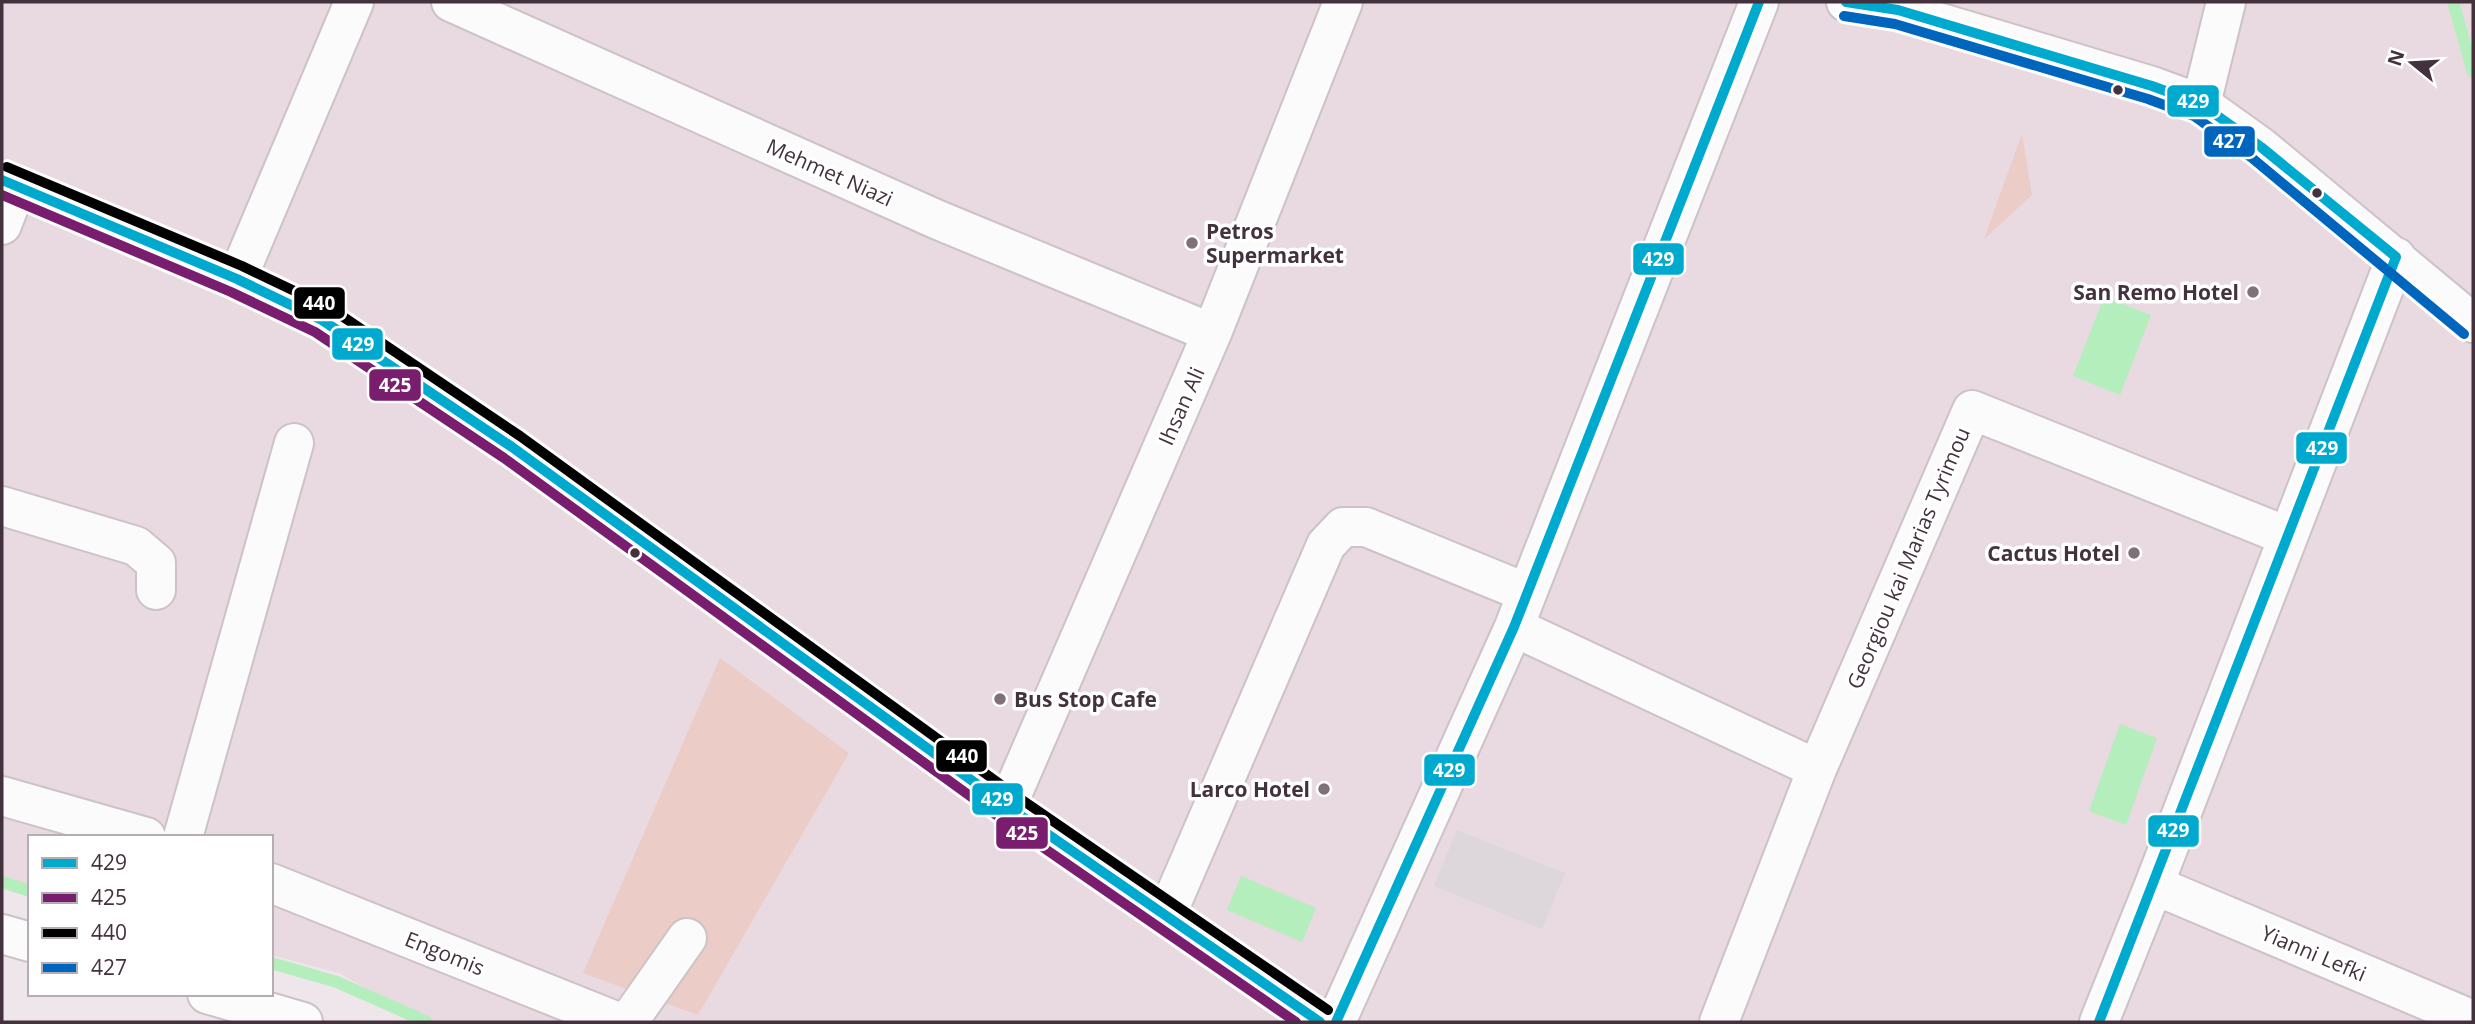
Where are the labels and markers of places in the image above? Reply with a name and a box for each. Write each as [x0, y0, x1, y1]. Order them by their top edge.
unlabelled marker [2111, 83, 2125, 97]
unlabelled marker [2310, 186, 2324, 200]
place label: Petros Supermarket [1206, 217, 1344, 269]
marker: Petros Supermarket [1184, 235, 1200, 251]
place label: San Remo Hotel [2073, 278, 2239, 306]
marker: San Remo Hotel [2245, 284, 2261, 300]
place label: Cactus Hotel [1987, 539, 2120, 567]
marker: Cactus Hotel [2126, 545, 2142, 561]
unlabelled marker [628, 546, 642, 560]
place label: Bus Stop Cafe [1014, 685, 1157, 713]
marker: Bus Stop Cafe [992, 691, 1008, 707]
place label: Larco Hotel [1190, 775, 1310, 803]
marker: Larco Hotel [1316, 781, 1332, 797]

